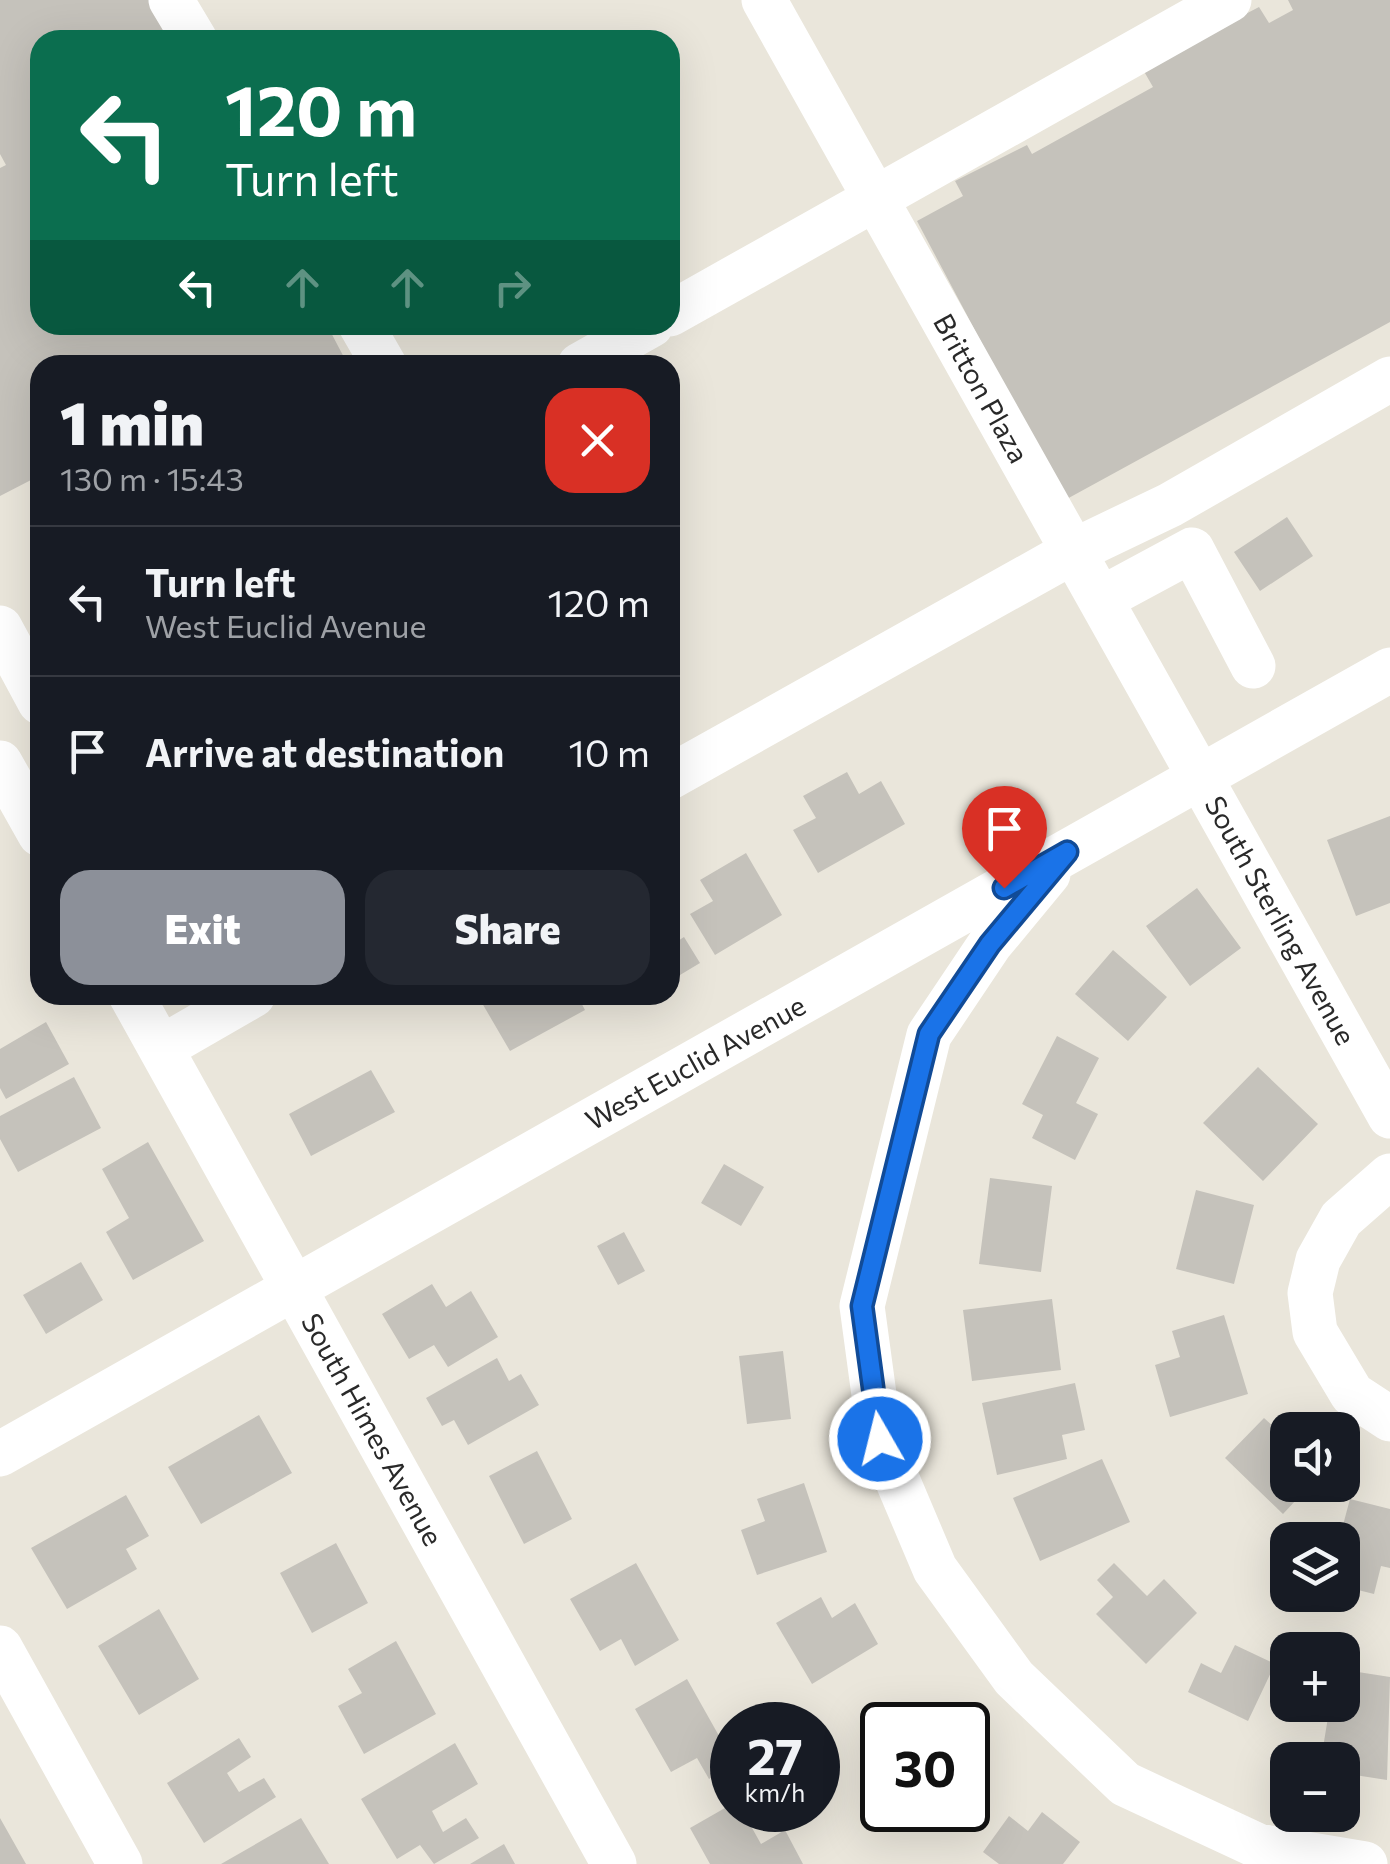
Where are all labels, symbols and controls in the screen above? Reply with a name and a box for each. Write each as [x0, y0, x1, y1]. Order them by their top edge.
text: 120 m [225, 65, 417, 150]
icon: left [60, 70, 190, 200]
text: Turn left [225, 150, 399, 205]
icon: left [170, 260, 225, 315]
icon: ahead [275, 260, 330, 315]
icon: ahead [380, 260, 435, 315]
icon: right [485, 260, 540, 315]
street label: Britton Plaza [927, 307, 1037, 469]
text: 1 min [60, 384, 204, 457]
button: close [545, 388, 650, 493]
text: 130 m · 15:43 [60, 458, 244, 498]
text: Turn left [145, 558, 296, 605]
icon: left [60, 574, 115, 629]
text: 120 m [548, 578, 650, 625]
text: West Euclid Avenue [145, 605, 426, 645]
icon: arrive [60, 724, 115, 779]
text: Arrive at destination [145, 728, 504, 775]
text: 10 m [569, 728, 650, 775]
pin [962, 786, 1047, 889]
street label: South Sterling Avenue [1198, 790, 1364, 1050]
icon: arrive [977, 801, 1032, 856]
button: Exit [60, 870, 345, 985]
button: Share [365, 870, 650, 985]
street label: West Euclid Avenue [579, 987, 811, 1137]
street label: South Himes Avenue [295, 1307, 451, 1551]
position arrow [828, 1387, 932, 1491]
map controls [1270, 1412, 1360, 1832]
button: sound [1270, 1412, 1360, 1502]
button: layers [1270, 1522, 1360, 1612]
button: + [1270, 1632, 1360, 1722]
speed limit sign: 30 [860, 1702, 990, 1832]
text: 27 [747, 1724, 803, 1785]
button: − [1270, 1742, 1360, 1832]
text: km/h [745, 1777, 805, 1807]

